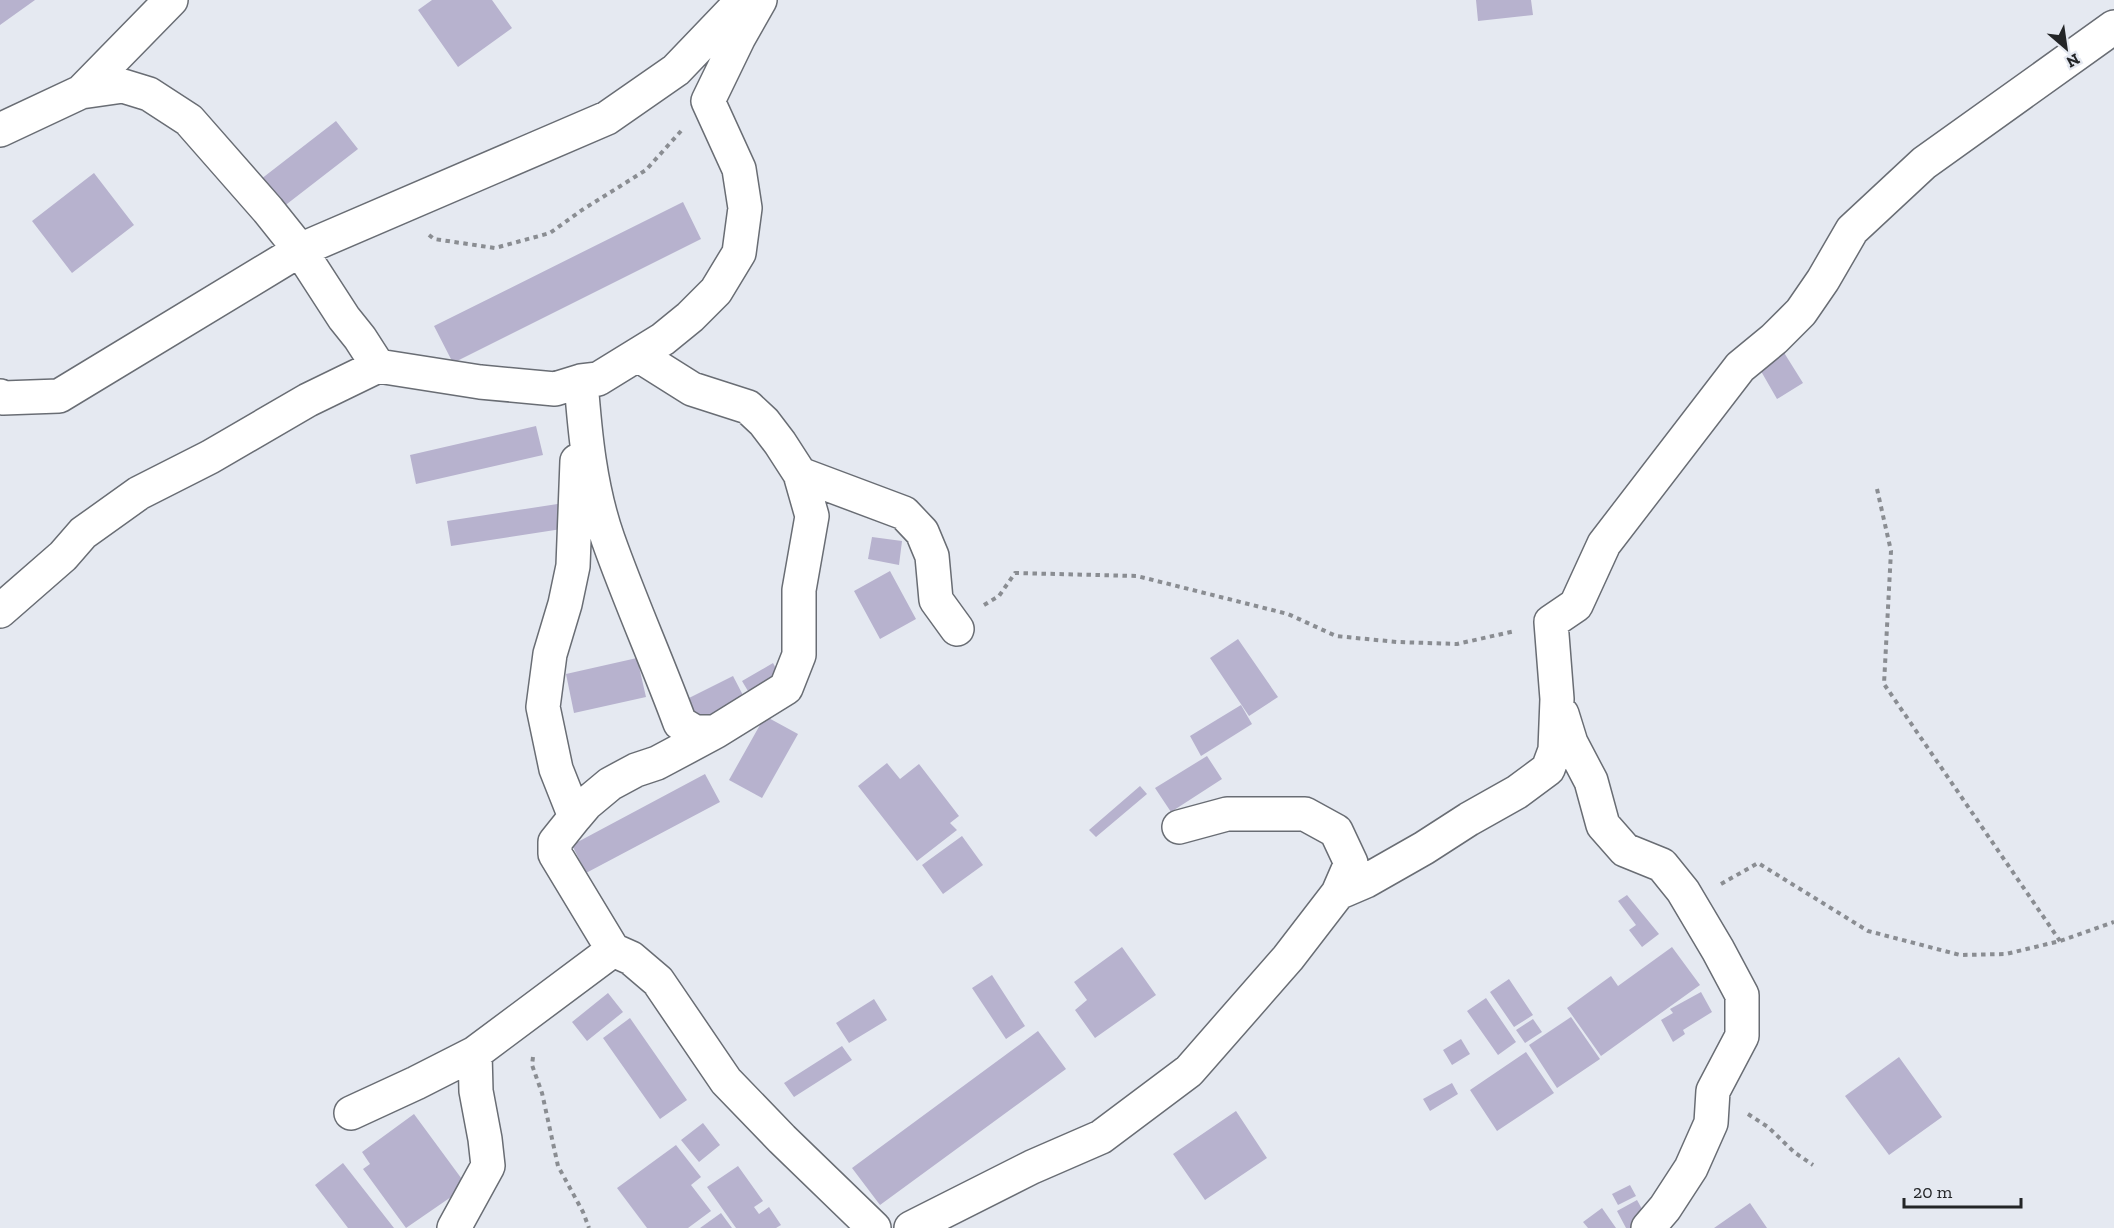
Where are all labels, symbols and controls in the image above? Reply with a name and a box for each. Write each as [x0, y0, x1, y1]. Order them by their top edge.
north arrow [2036, 18, 2096, 78]
text: N [2063, 49, 2083, 72]
scale bar [1904, 1171, 2021, 1209]
text: 20 m [1913, 1181, 1953, 1203]

